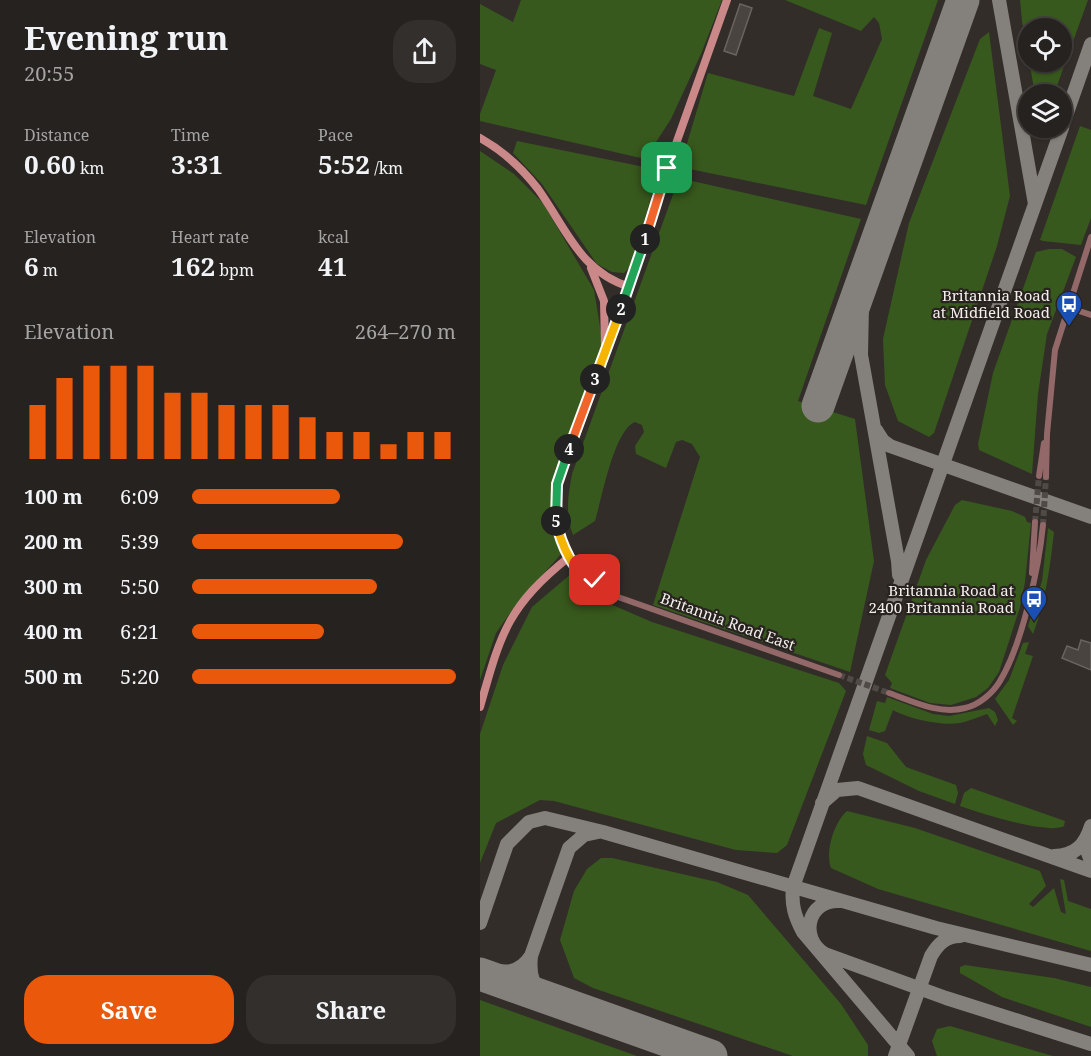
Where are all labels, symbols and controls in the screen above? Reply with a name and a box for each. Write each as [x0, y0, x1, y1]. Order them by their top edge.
text: Evening run [24, 15, 228, 60]
map controls [1018, 18, 1072, 138]
button: locate [1018, 18, 1072, 72]
button: share [393, 20, 456, 83]
text: 20:55 [24, 60, 74, 87]
button: layers [1018, 84, 1072, 138]
text: Distance [24, 124, 89, 146]
text: Time [171, 124, 210, 146]
text: Pace [318, 124, 353, 146]
pin [641, 142, 692, 193]
text: 0.60 [24, 146, 76, 182]
text: 3:31 [171, 146, 223, 182]
text: 5:52 [318, 146, 370, 182]
icon: arrive [650, 151, 683, 184]
text: km [76, 157, 104, 179]
text: /km [370, 157, 403, 179]
pin: 1 [630, 224, 660, 254]
text: Elevation [24, 226, 96, 248]
text: Heart rate [171, 226, 249, 248]
text: kcal [318, 226, 349, 248]
text: 1 [640, 228, 650, 250]
text: 6 [24, 248, 39, 284]
text: 162 [171, 248, 215, 284]
text: 41 [318, 248, 347, 284]
text: m [39, 259, 58, 281]
text: bpm [215, 259, 254, 281]
place label: Britannia Road at Midfield Road [932, 285, 1050, 322]
bus stop icon: Britannia Road at Midfield Road [1054, 289, 1084, 327]
pin: 2 [606, 294, 636, 324]
text: 2 [616, 298, 626, 320]
text: Elevation [24, 318, 114, 345]
text: 264–270 m [355, 318, 456, 345]
pin: 3 [580, 364, 610, 394]
text: 3 [590, 368, 600, 390]
pin: 4 [554, 434, 584, 464]
text: 4 [564, 438, 574, 460]
text: 100 m [24, 483, 83, 510]
text: 6:09 [120, 483, 159, 510]
pin: 5 [541, 506, 571, 536]
text: 5 [551, 510, 561, 532]
text: 200 m [24, 528, 83, 555]
text: 5:39 [120, 528, 159, 555]
pin [569, 554, 620, 605]
icon: check [578, 563, 611, 596]
text: 300 m [24, 573, 83, 600]
text: 5:50 [120, 573, 159, 600]
place label: Britannia Road at 2400 Britannia Road [869, 580, 1014, 617]
bus stop icon: Britannia Road at 2400 Britannia Road [1019, 584, 1049, 622]
street label: Britannia Road East [658, 587, 798, 655]
text: 400 m [24, 618, 83, 645]
text: 6:21 [120, 618, 159, 645]
text: 500 m [24, 663, 83, 690]
text: 5:20 [120, 663, 159, 690]
button: Save [24, 975, 234, 1044]
button: Share [246, 975, 456, 1044]

